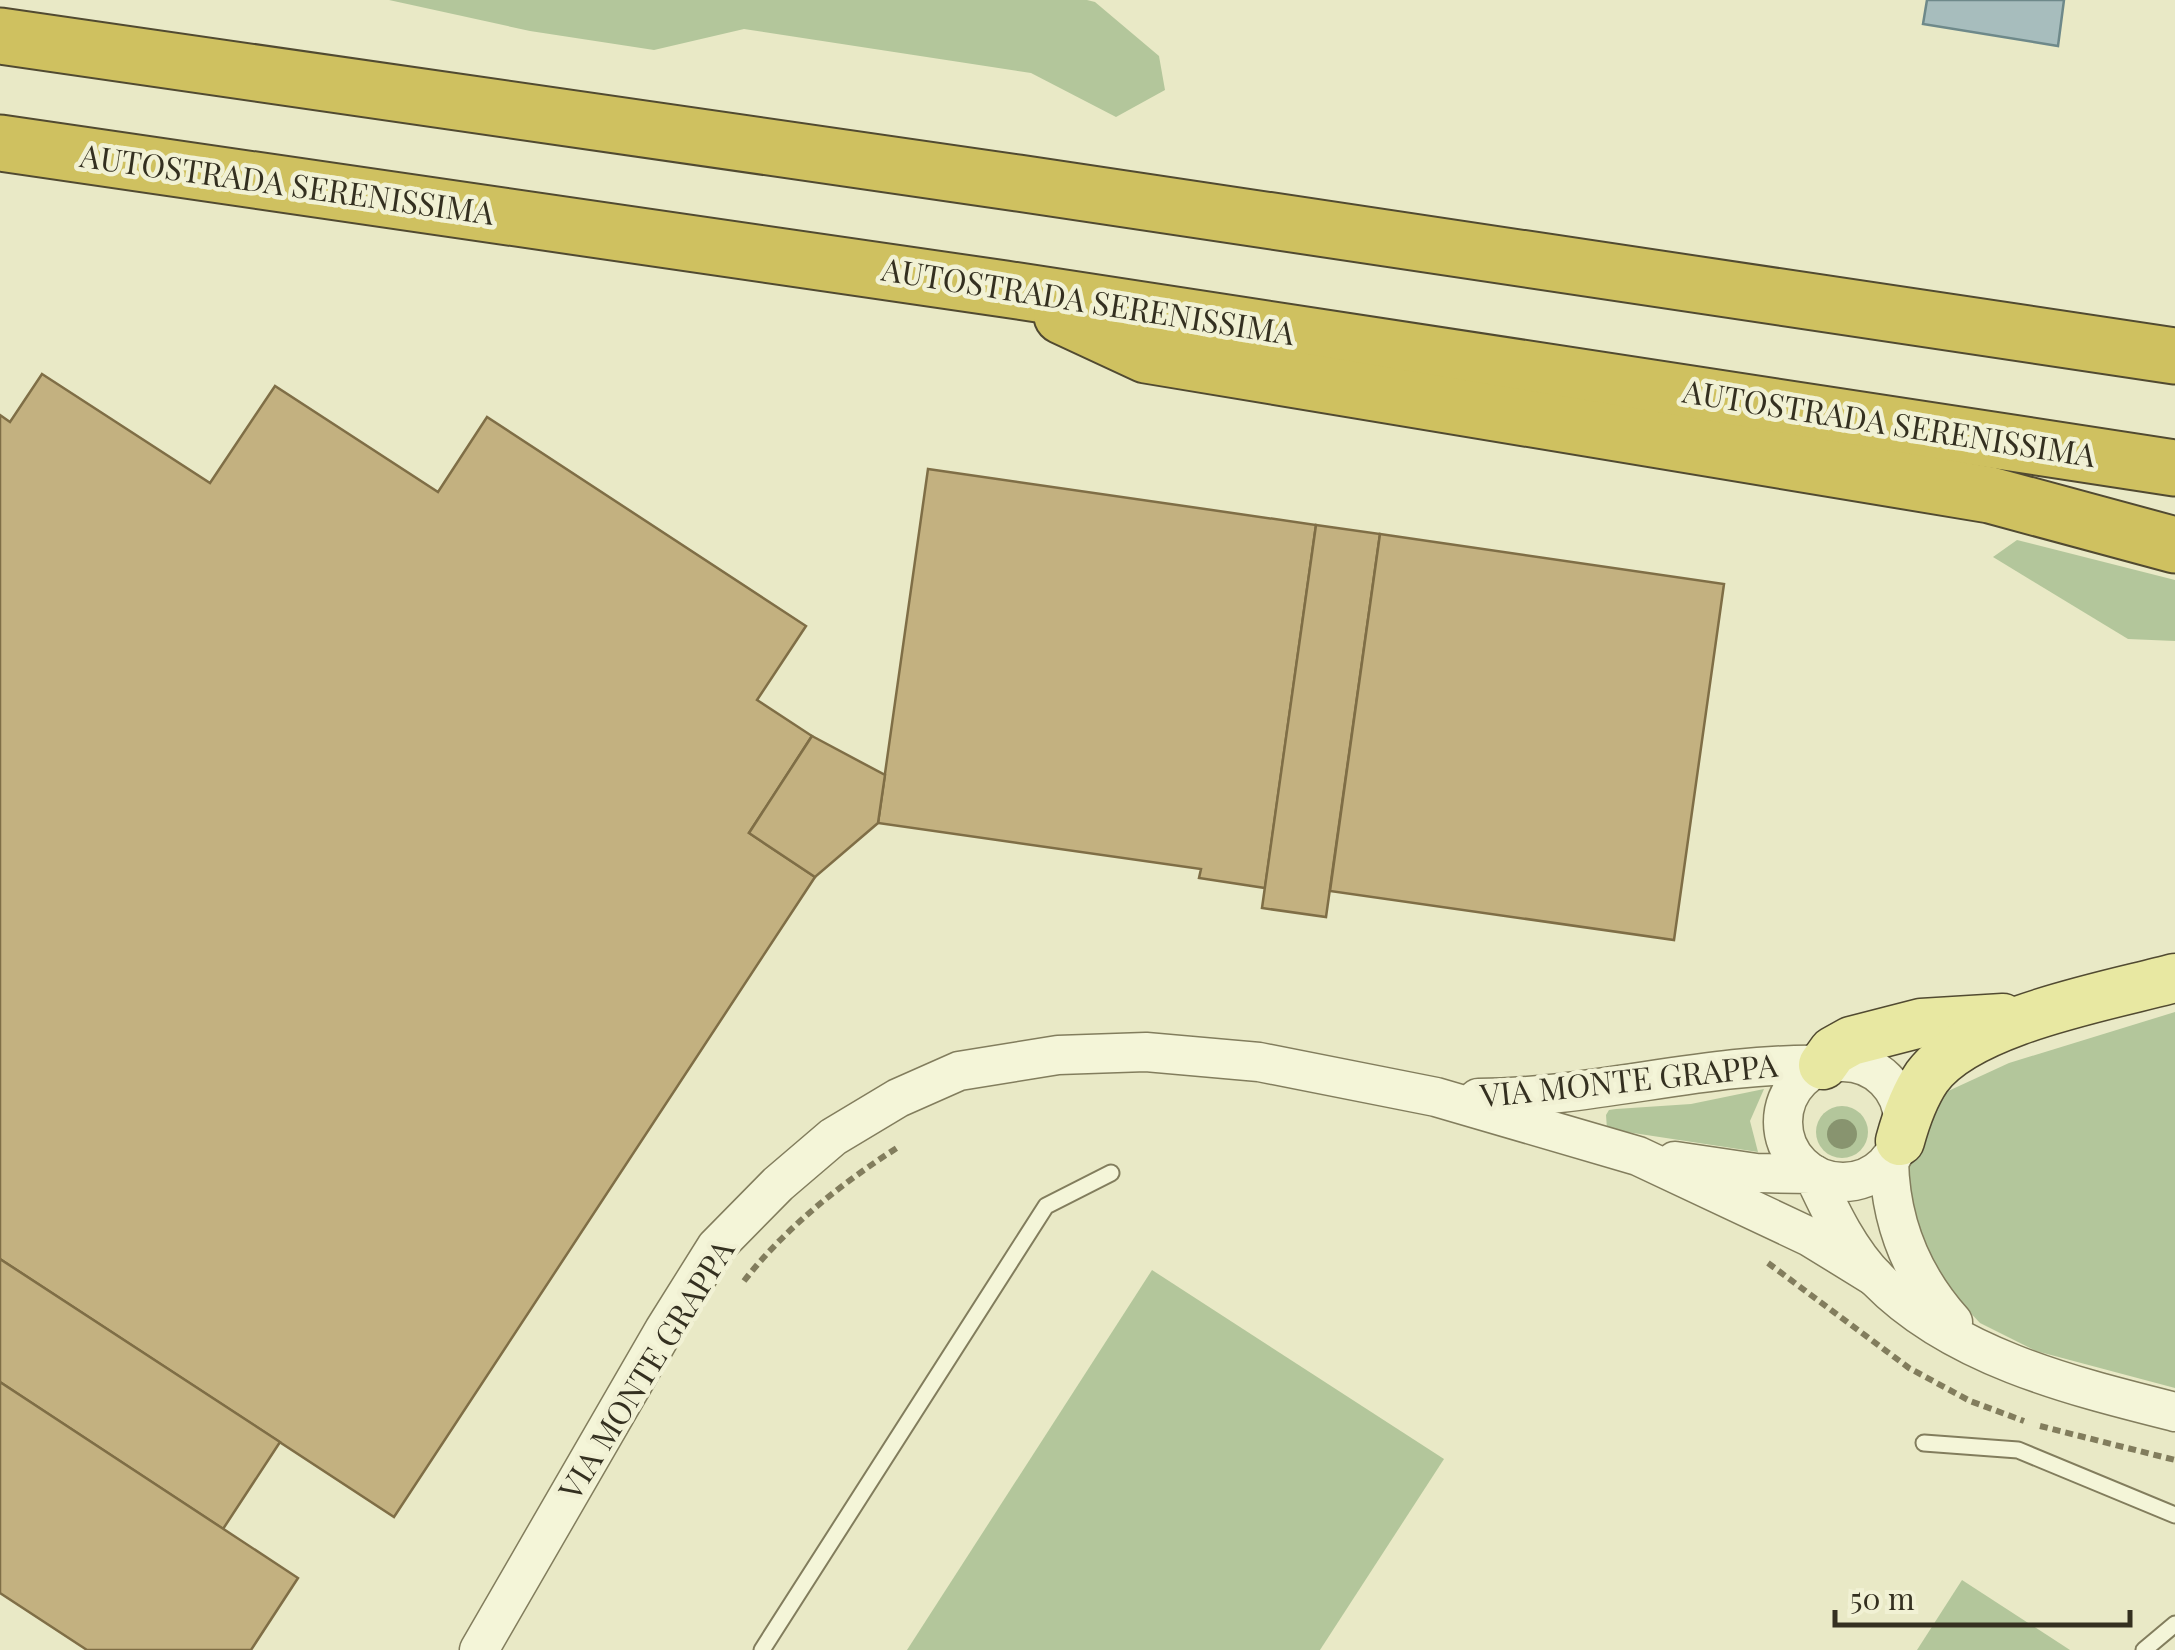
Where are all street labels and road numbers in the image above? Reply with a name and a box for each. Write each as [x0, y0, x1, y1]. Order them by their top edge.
street label: AUTOSTRADA SERENISSIMA [77, 132, 498, 233]
street label: AUTOSTRADA SERENISSIMA [878, 245, 1299, 354]
street label: AUTOSTRADA SERENISSIMA [1679, 367, 2100, 476]
street label: VIA MONTE GRAPPA [1477, 1041, 1781, 1116]
street label: VIA MONTE GRAPPA [547, 1230, 743, 1508]

